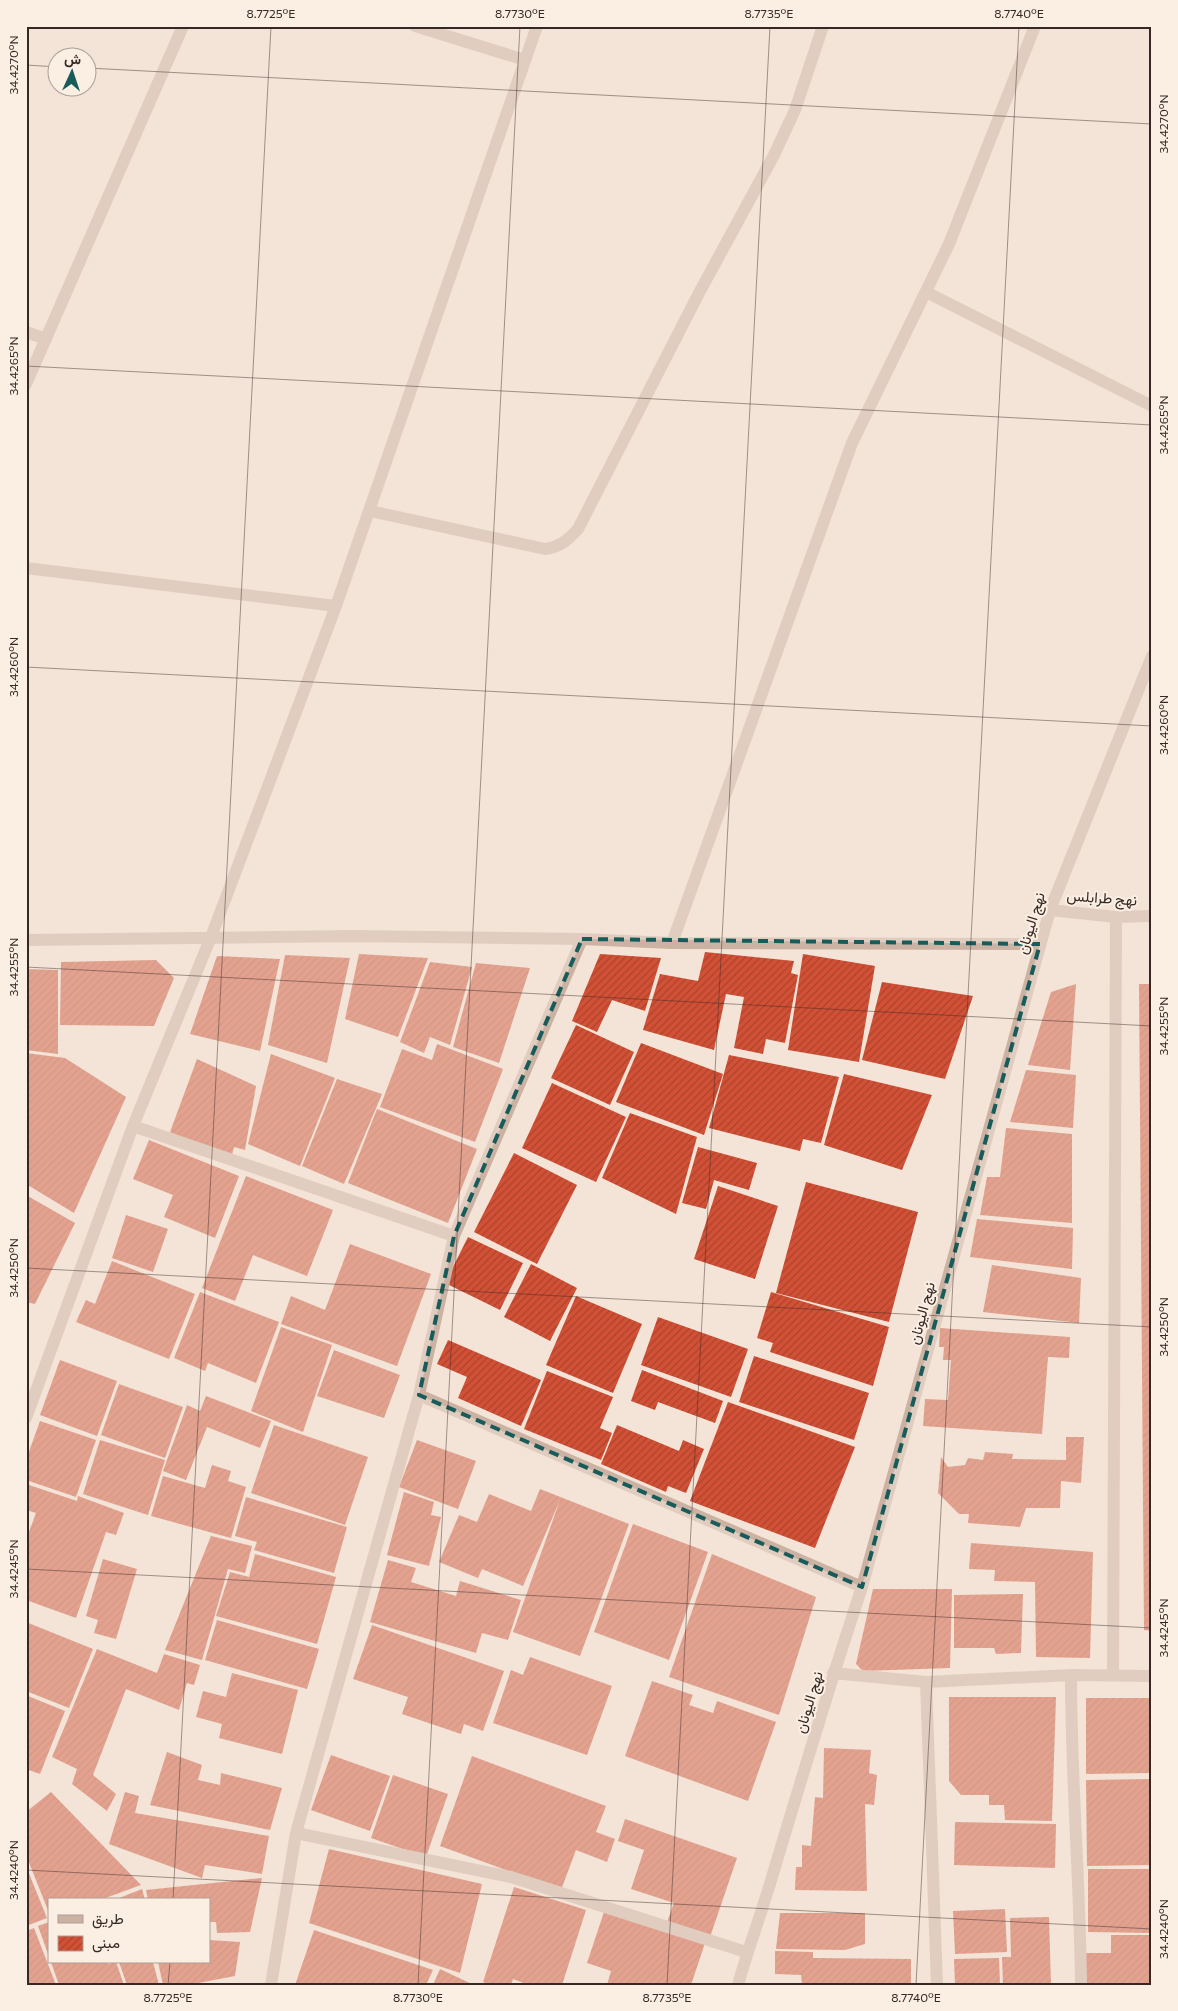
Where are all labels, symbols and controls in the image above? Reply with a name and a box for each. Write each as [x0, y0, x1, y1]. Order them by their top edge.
text: 8.7725°E [247, 6, 295, 20]
text: 8.7730°E [495, 6, 545, 20]
text: 8.7735°E [745, 6, 793, 20]
text: 8.7740°E [994, 6, 1044, 20]
text: 34.4270°N [6, 35, 20, 95]
north arrow [48, 48, 98, 98]
text: ش [64, 50, 82, 68]
text: 34.4270°N [1156, 94, 1170, 154]
text: 34.4265°N [6, 336, 20, 396]
text: 34.4265°N [1156, 395, 1170, 455]
text: 34.4260°N [6, 637, 20, 697]
text: 34.4260°N [1156, 695, 1170, 755]
street label: نهج طرابلس [1066, 886, 1138, 911]
street label: نهج اليونان [1012, 890, 1051, 957]
text: 34.4255°N [6, 938, 20, 996]
text: 34.4255°N [1156, 997, 1170, 1055]
text: 34.4250°N [6, 1238, 20, 1298]
street label: نهج اليونان [904, 1280, 941, 1347]
text: 34.4250°N [1156, 1297, 1170, 1357]
text: 34.4245°N [6, 1540, 20, 1598]
text: 34.4245°N [1156, 1599, 1170, 1657]
street label: نهج اليونان [790, 1669, 829, 1736]
text: 34.4240°N [6, 1840, 20, 1900]
legend [48, 1898, 210, 1964]
text: 34.4240°N [1156, 1899, 1170, 1959]
text: طريق [92, 1909, 124, 1929]
text: مبنى [92, 1933, 120, 1953]
text: 8.7725°E [144, 1990, 192, 2004]
text: 8.7730°E [393, 1990, 443, 2004]
text: 8.7735°E [643, 1990, 691, 2004]
text: 8.7740°E [891, 1990, 941, 2004]

